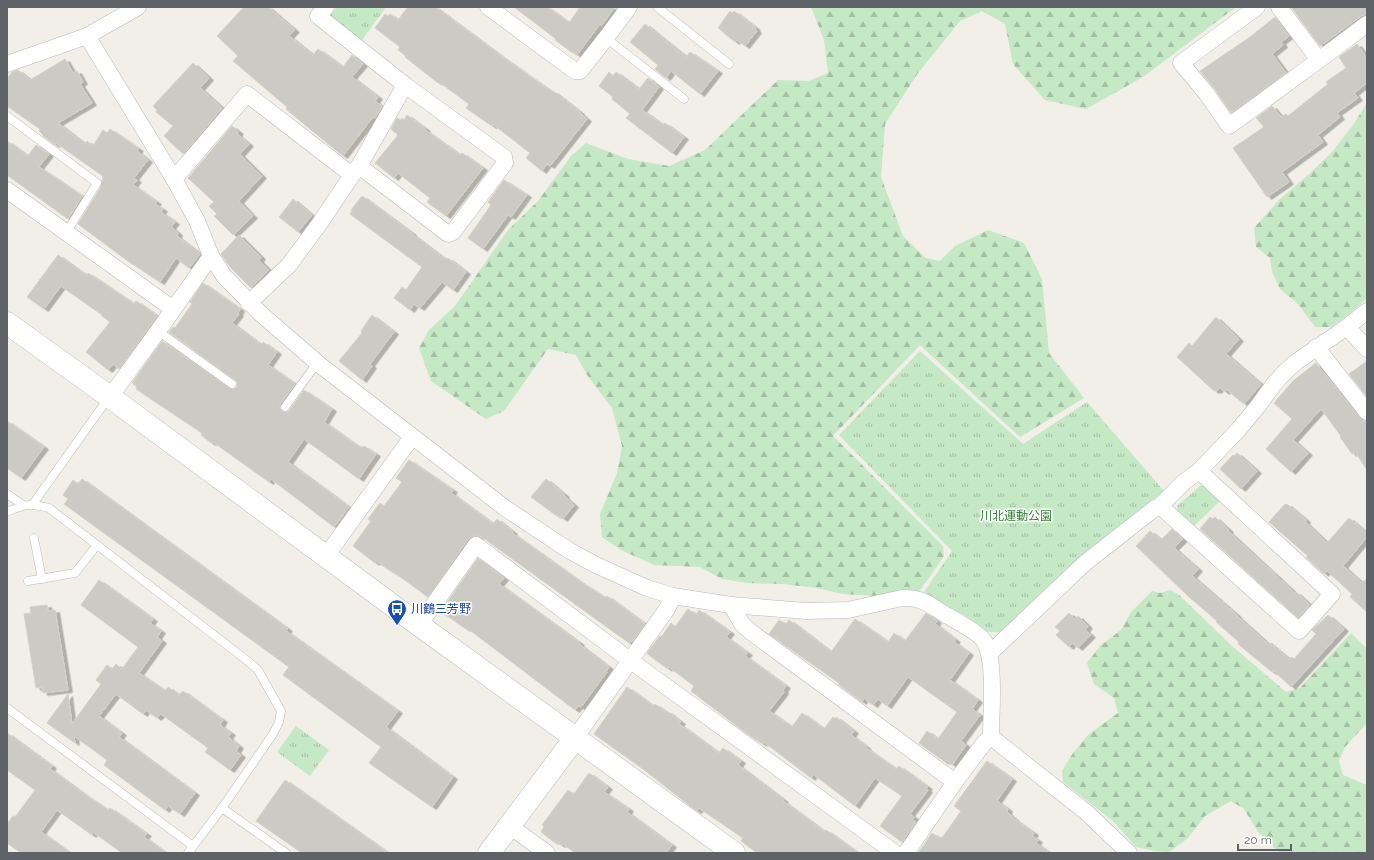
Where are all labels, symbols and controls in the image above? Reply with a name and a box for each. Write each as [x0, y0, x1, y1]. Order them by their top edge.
park label: 川北運動公園 [980, 509, 1052, 523]
bus stop icon: 川鶴三芳野 [386, 598, 408, 626]
place label: 川鶴三芳野 [411, 602, 471, 616]
scale bar [1238, 826, 1291, 852]
text: 20 m [1244, 833, 1272, 847]

